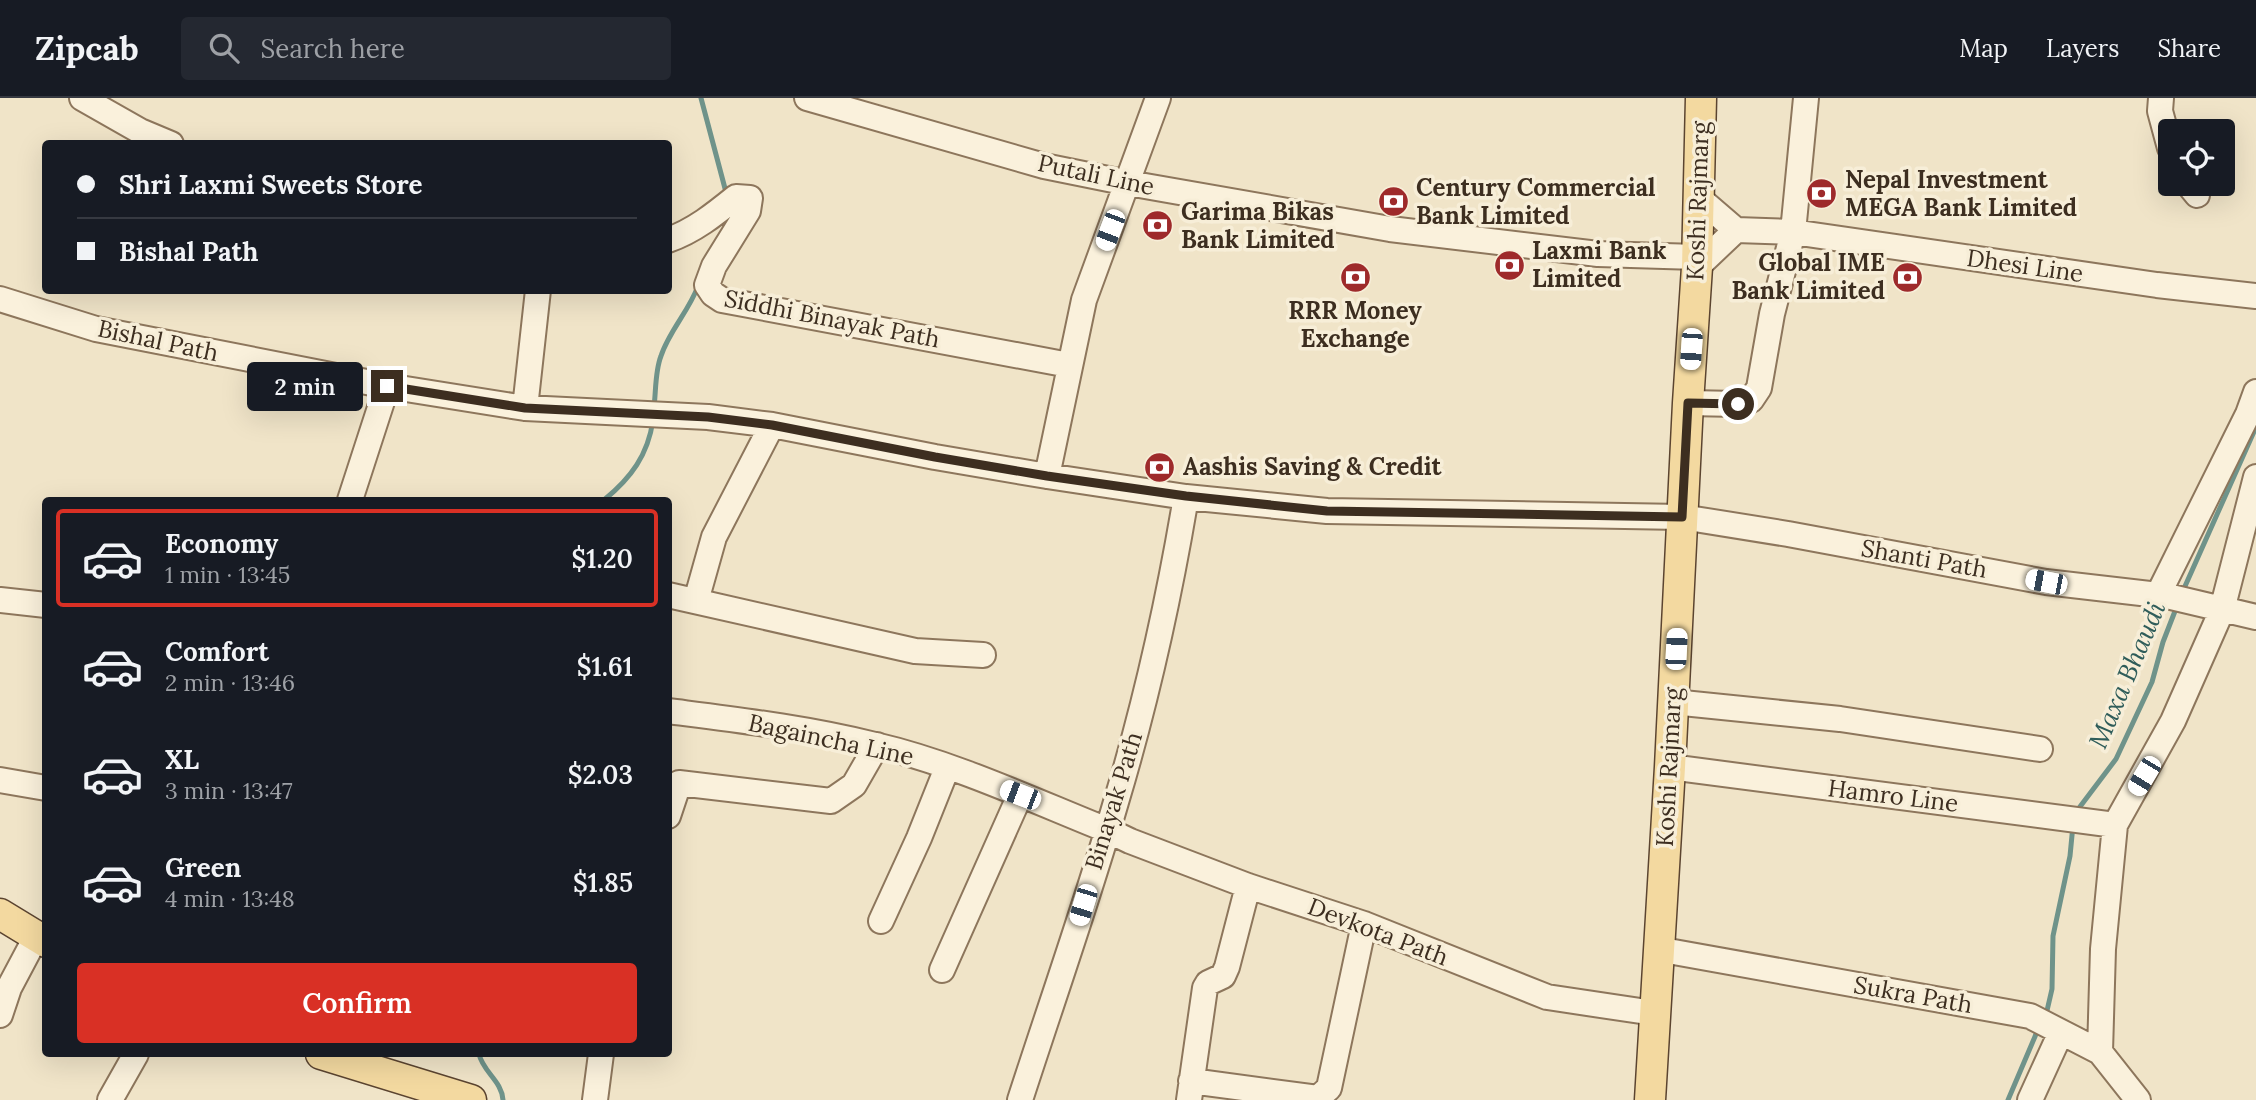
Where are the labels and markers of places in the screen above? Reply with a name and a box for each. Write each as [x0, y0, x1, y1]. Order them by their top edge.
place label: Nepal Investment MEGA Bank Limited [1845, 164, 2077, 223]
place label: Century Commercial Bank Limited [1416, 172, 1656, 231]
bank icon: Nepal Investment MEGA Bank Limited [1805, 177, 1839, 211]
bank icon: Century Commercial Bank Limited [1376, 185, 1410, 219]
place label: Garima Bikas Bank Limited [1181, 196, 1335, 255]
bank icon: Garima Bikas Bank Limited [1141, 209, 1175, 243]
place label: Laxmi Bank Limited [1532, 235, 1666, 294]
place label: Global IME Bank Limited [1731, 247, 1885, 306]
bank icon: Laxmi Bank Limited [1492, 248, 1526, 282]
bank icon: RRR Money Exchange [1338, 260, 1372, 294]
bank icon: Global IME Bank Limited [1891, 260, 1925, 294]
place label: RRR Money Exchange [1288, 295, 1422, 354]
bank icon: Aashis Saving & Credit [1143, 450, 1177, 484]
place label: Aashis Saving & Credit [1183, 451, 1443, 482]

